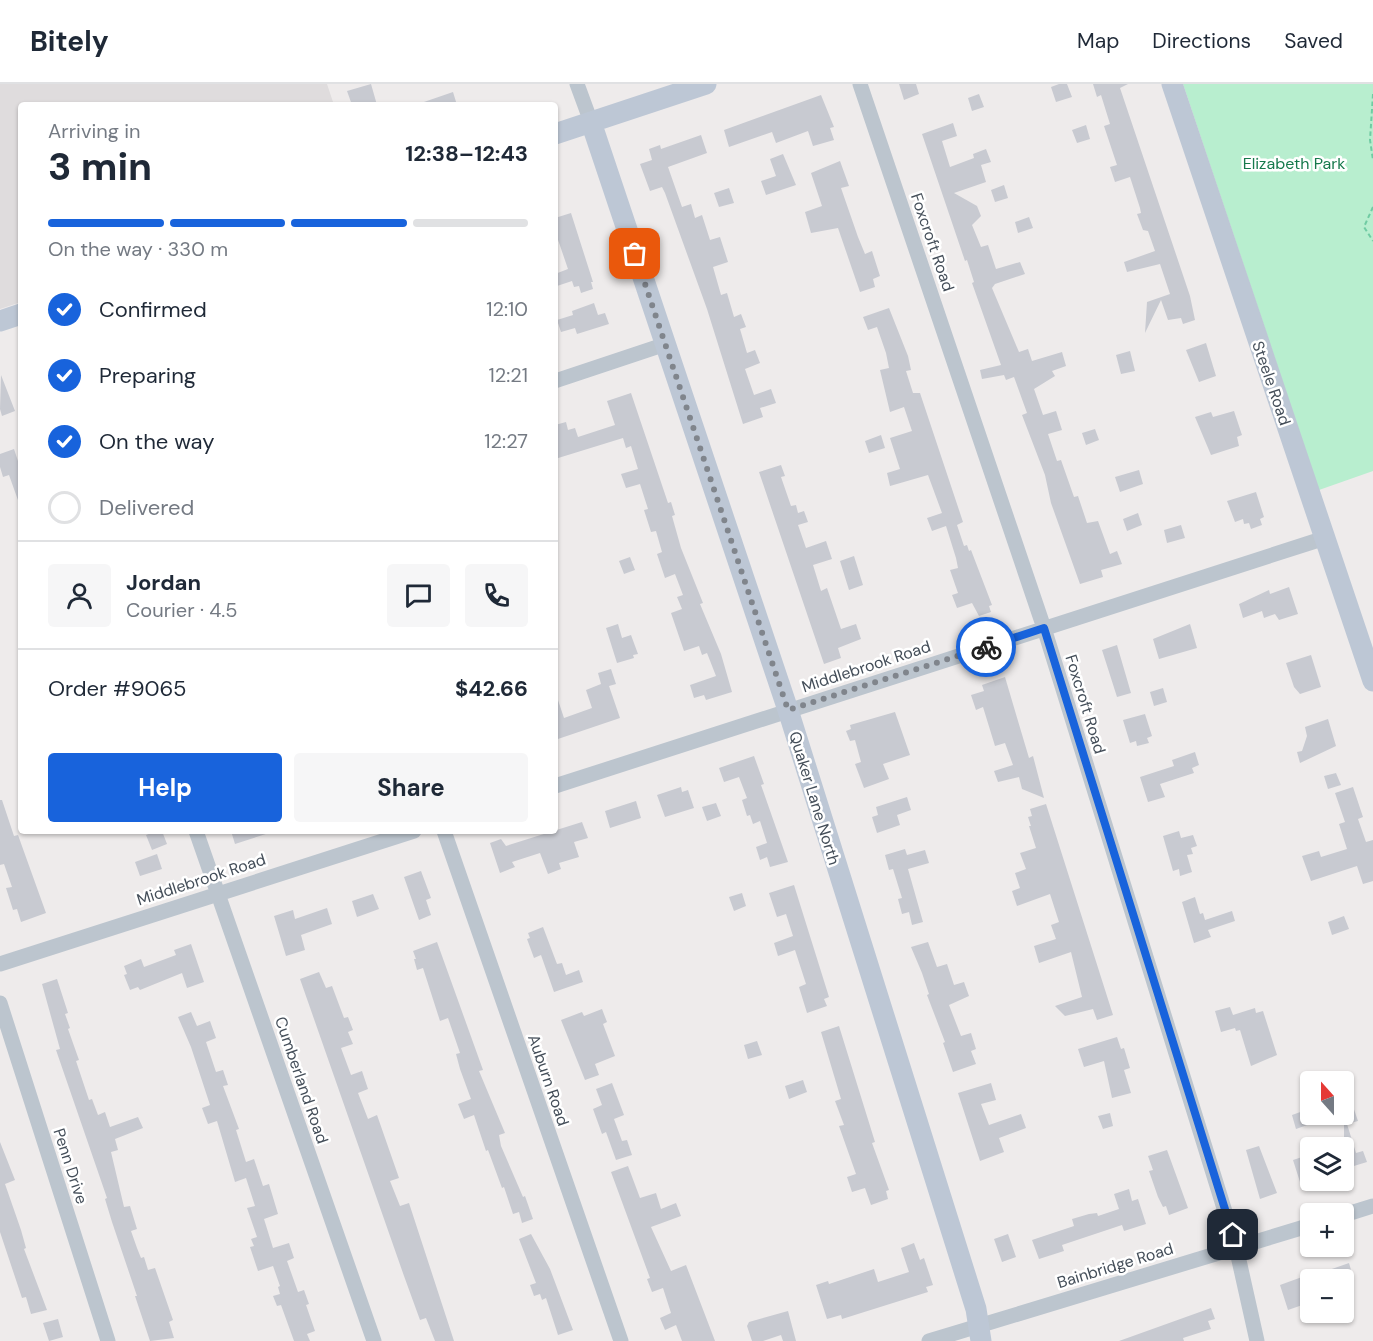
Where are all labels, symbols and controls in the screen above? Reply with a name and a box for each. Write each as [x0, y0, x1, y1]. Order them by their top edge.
text: Bitely [30, 23, 109, 60]
text: Map [1077, 27, 1119, 55]
text: Directions [1152, 27, 1251, 55]
text: Saved [1284, 27, 1343, 55]
text: Arriving in [48, 118, 140, 144]
text: 12:38–12:43 [405, 139, 528, 168]
text: 3 min [48, 141, 152, 192]
park label: Elizabeth Park [1243, 153, 1345, 174]
street label: Foxcroft Road [906, 190, 959, 294]
pin [609, 228, 660, 279]
text: On the way · 330 m [48, 236, 228, 262]
icon: bag [618, 237, 651, 270]
icon: check [48, 293, 81, 326]
text: Confirmed [99, 295, 207, 324]
text: 12:10 [486, 296, 528, 322]
street label: Steele Road [1247, 338, 1296, 428]
icon: check [48, 359, 81, 392]
text: Preparing [99, 361, 196, 390]
text: 12:21 [488, 362, 528, 388]
icon: check [48, 425, 81, 458]
text: On the way [99, 427, 214, 456]
text: 12:27 [484, 428, 528, 454]
text: Delivered [99, 493, 194, 522]
button: person [48, 564, 111, 627]
button: chat [387, 564, 450, 627]
button: phone [465, 564, 528, 627]
text: Jordan [126, 568, 201, 597]
text: Courier · 4.5 [126, 597, 238, 623]
courier [956, 617, 1016, 677]
icon: bike [970, 631, 1003, 664]
street label: Middlebrook Road [799, 636, 933, 697]
street label: Foxcroft Road [1061, 652, 1111, 756]
text: Order #9065 [48, 674, 186, 703]
text: $42.66 [455, 674, 528, 703]
street label: Quaker Lane North [784, 729, 845, 867]
button: Help [48, 753, 282, 822]
button: Share [294, 753, 528, 822]
street label: Middlebrook Road [134, 849, 268, 910]
street label: Cumberland Road [270, 1014, 333, 1146]
street label: Auburn Road [523, 1032, 574, 1129]
north arrow [1300, 1071, 1354, 1125]
map controls [1300, 1071, 1354, 1323]
street label: Penn Drive [48, 1126, 93, 1207]
button: layers [1300, 1137, 1354, 1191]
button: + [1300, 1203, 1354, 1257]
pin [1207, 1209, 1258, 1260]
icon: home [1216, 1218, 1249, 1251]
street label: Bainbridge Road [1055, 1238, 1176, 1293]
button: − [1300, 1269, 1354, 1323]

